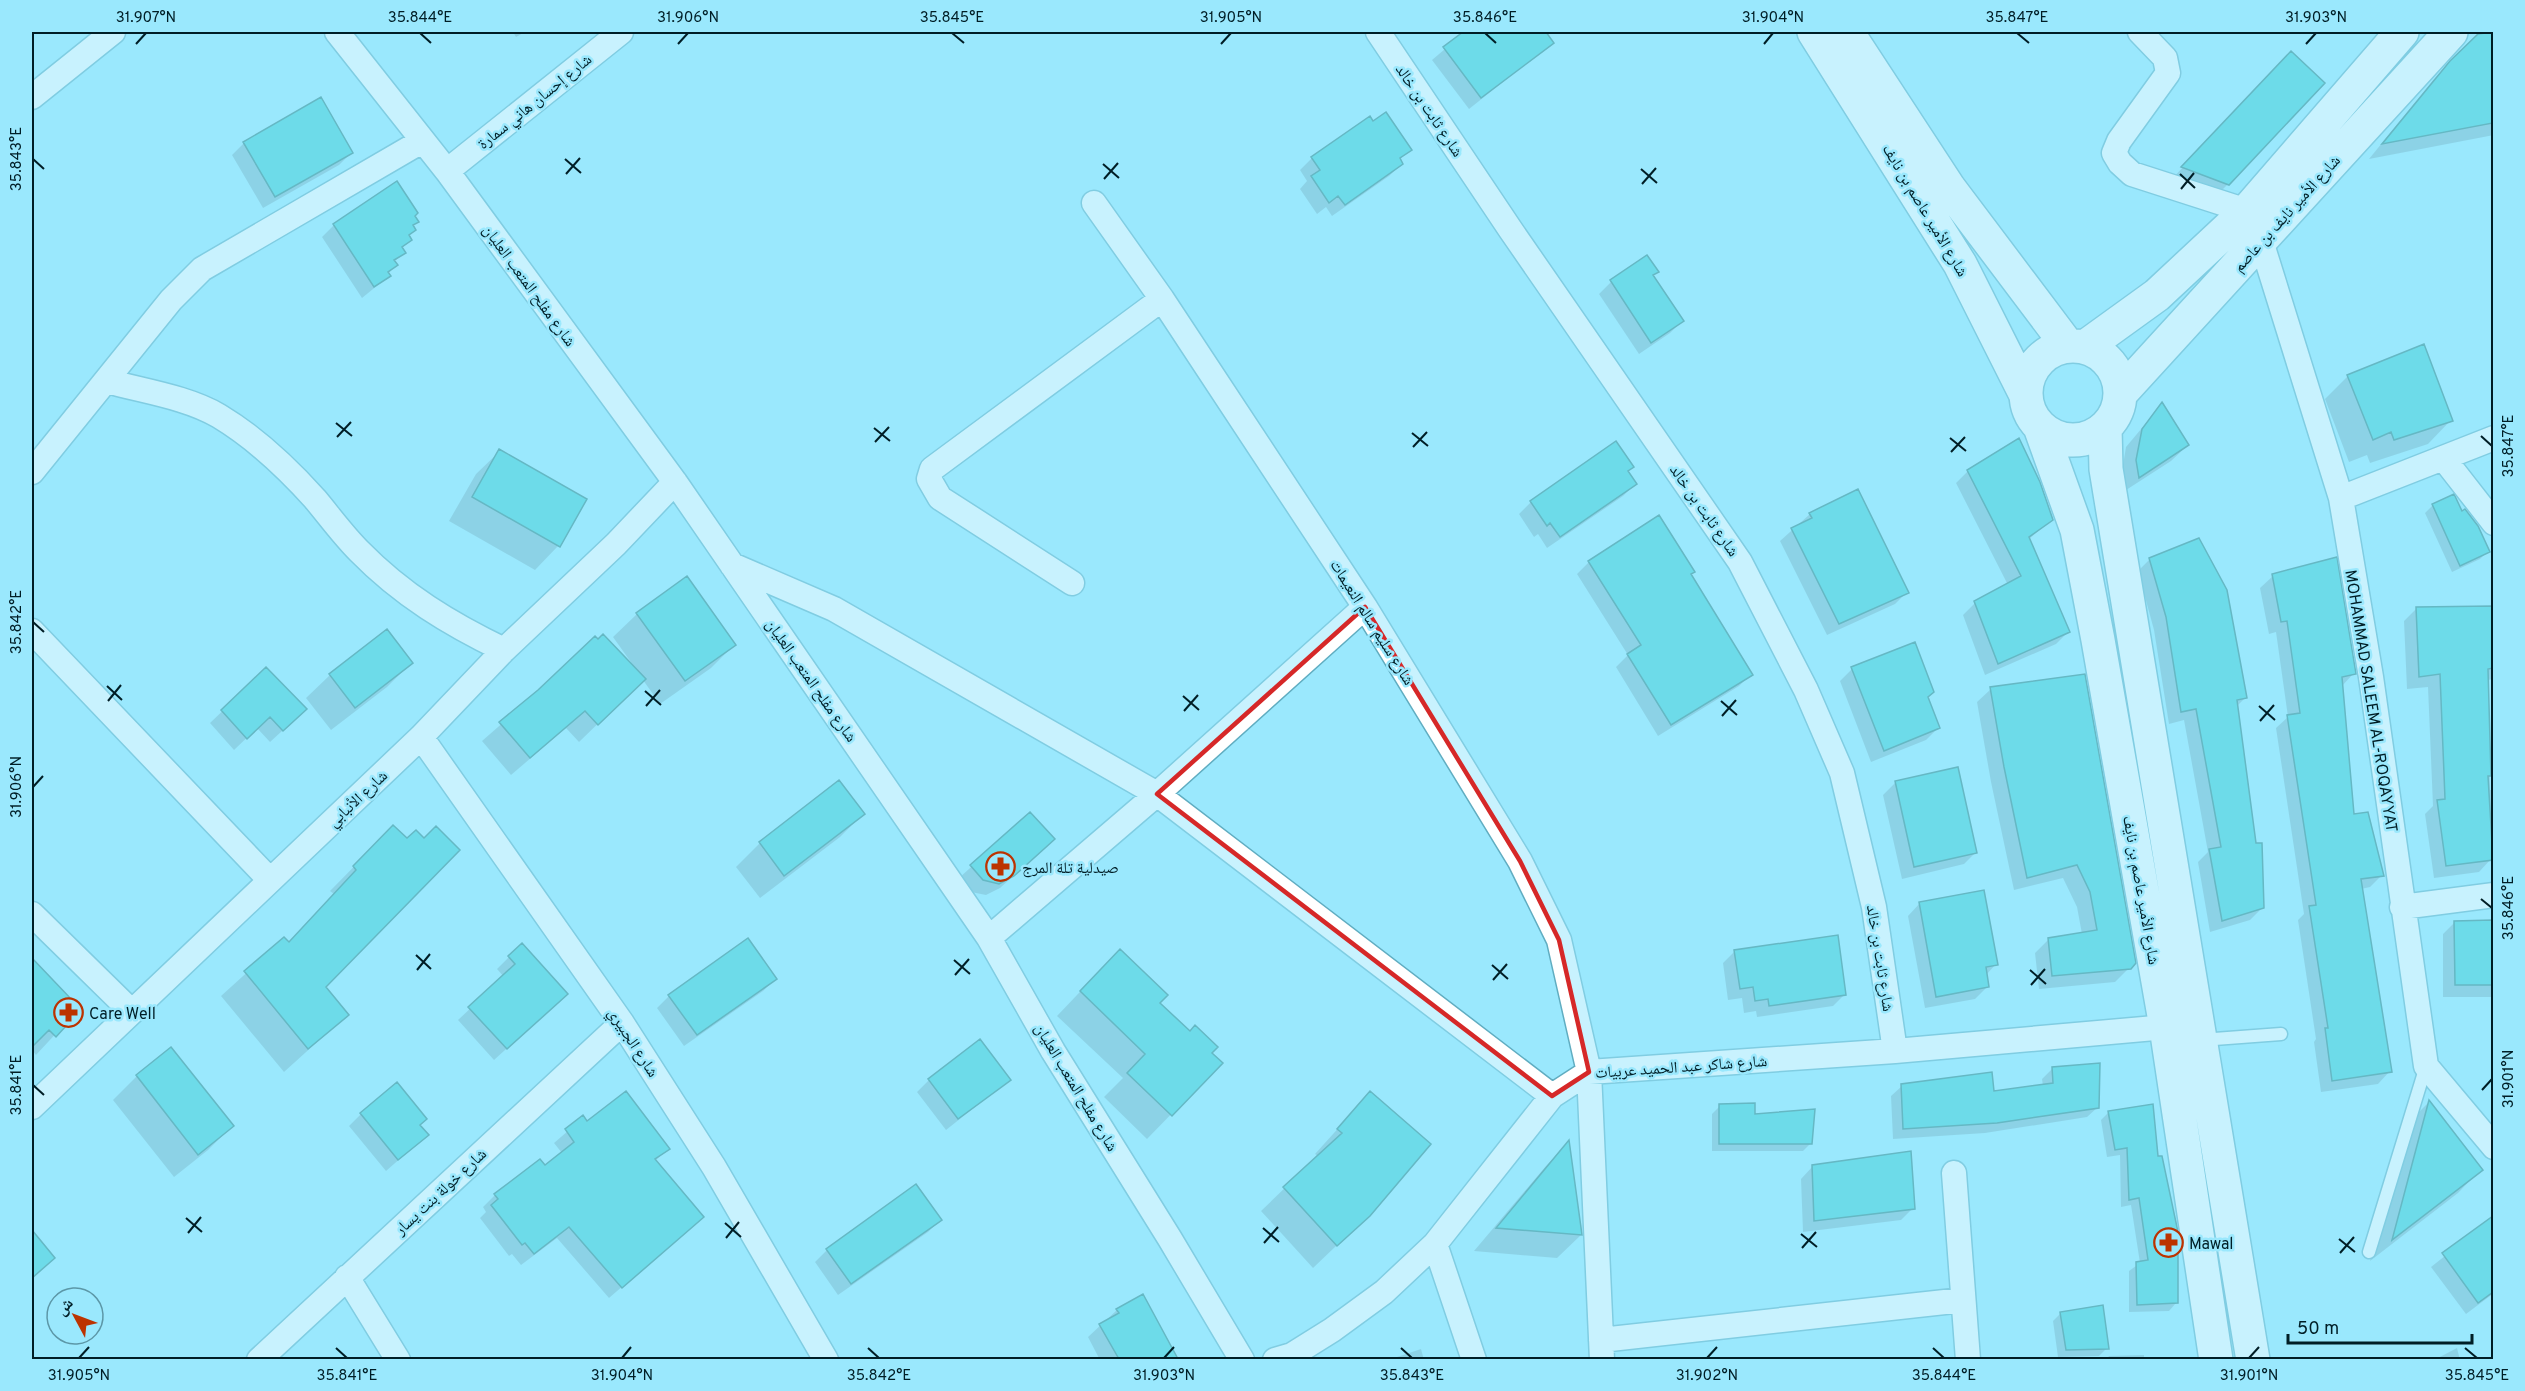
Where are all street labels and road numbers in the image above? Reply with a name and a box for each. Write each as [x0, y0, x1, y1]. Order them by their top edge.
street label: شارع إحسان هاني سمارة [474, 50, 597, 156]
street label: شارع ثابت بن خالد [1390, 61, 1467, 161]
street label: شارع الأمير عاصم بن نايف [1877, 141, 1972, 281]
street label: شارع الأمير نايف بن عاصم [2230, 152, 2345, 277]
street label: شارع مفلح المتعب العليان [477, 221, 579, 351]
street label: شارع ثابت بن خالد [1664, 461, 1742, 561]
street label: شارع سليم سالم النعيمات [1325, 557, 1418, 689]
street label: MOHAMMAD SALEEM AL-ROQAYYAT [2339, 569, 2401, 834]
street label: شارع مفلح المتعب العليان [760, 616, 860, 747]
street label: شارع الأنبابي [324, 767, 393, 833]
street label: شارع الأمير عاصم بن نايف [2117, 814, 2163, 966]
street label: شارع ثابت بن خالد [1861, 904, 1897, 1013]
street label: شارع الجبيري [602, 1005, 662, 1082]
street label: شارع مفلح المتعب العليان [1029, 1020, 1121, 1156]
street label: شارع شاكر عبد الحميد عربيات [1594, 1052, 1768, 1084]
street label: شارع خولة بنت يسار [390, 1145, 491, 1241]

